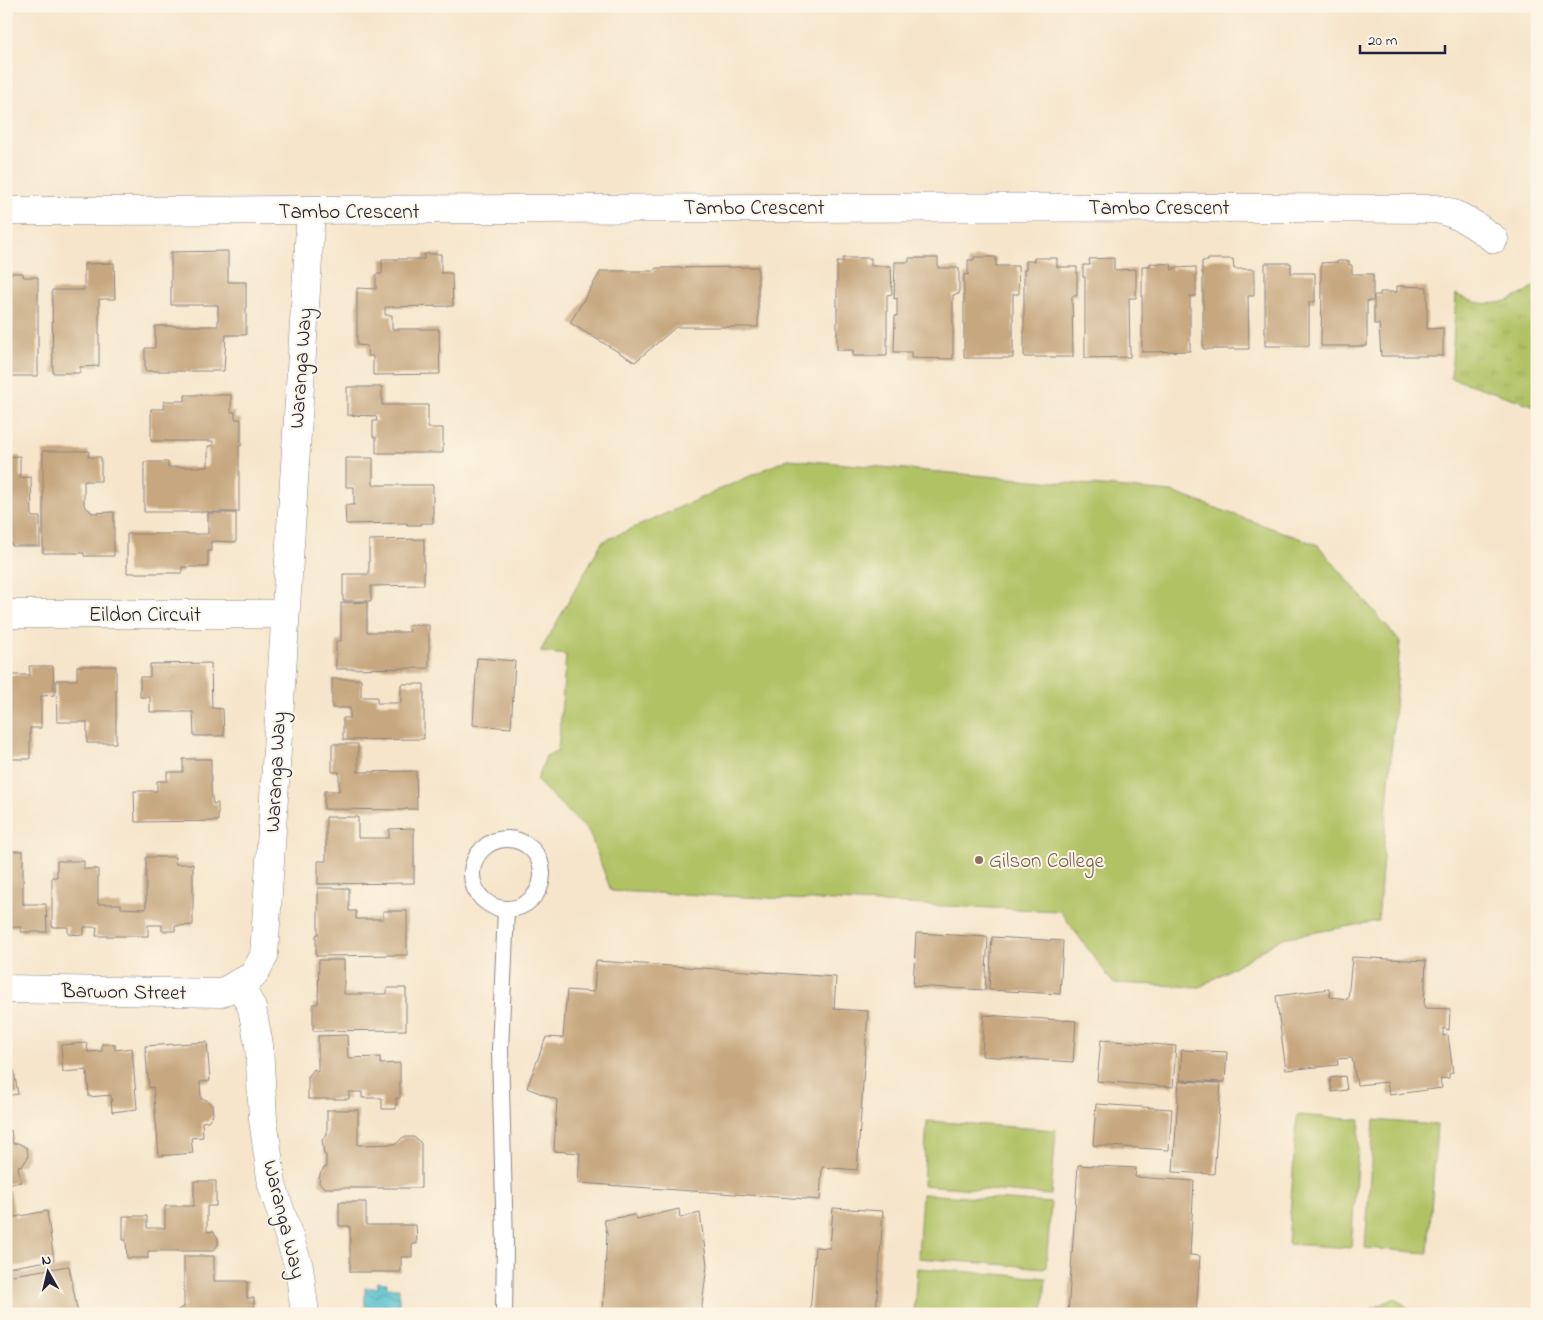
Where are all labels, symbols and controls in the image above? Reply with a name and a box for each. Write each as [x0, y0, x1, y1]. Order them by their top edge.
scale bar [1360, 22, 1446, 54]
text: 20 m [1368, 30, 1398, 52]
street label: Tambo Crescent [683, 194, 825, 224]
street label: Tambo Crescent [1088, 194, 1230, 224]
street label: Tambo Crescent [278, 198, 420, 228]
street label: Waranga Way [283, 307, 323, 430]
street label: Eildon Circuit [89, 601, 201, 631]
street label: Waranga Way [259, 711, 297, 833]
place label: Gilson College [989, 847, 1104, 879]
marker: Gilson College [973, 854, 985, 866]
street label: Barwon Street [60, 977, 187, 1009]
street label: Waranga Way [252, 1157, 312, 1282]
north arrow [22, 1248, 72, 1298]
text: N [40, 1250, 53, 1272]

